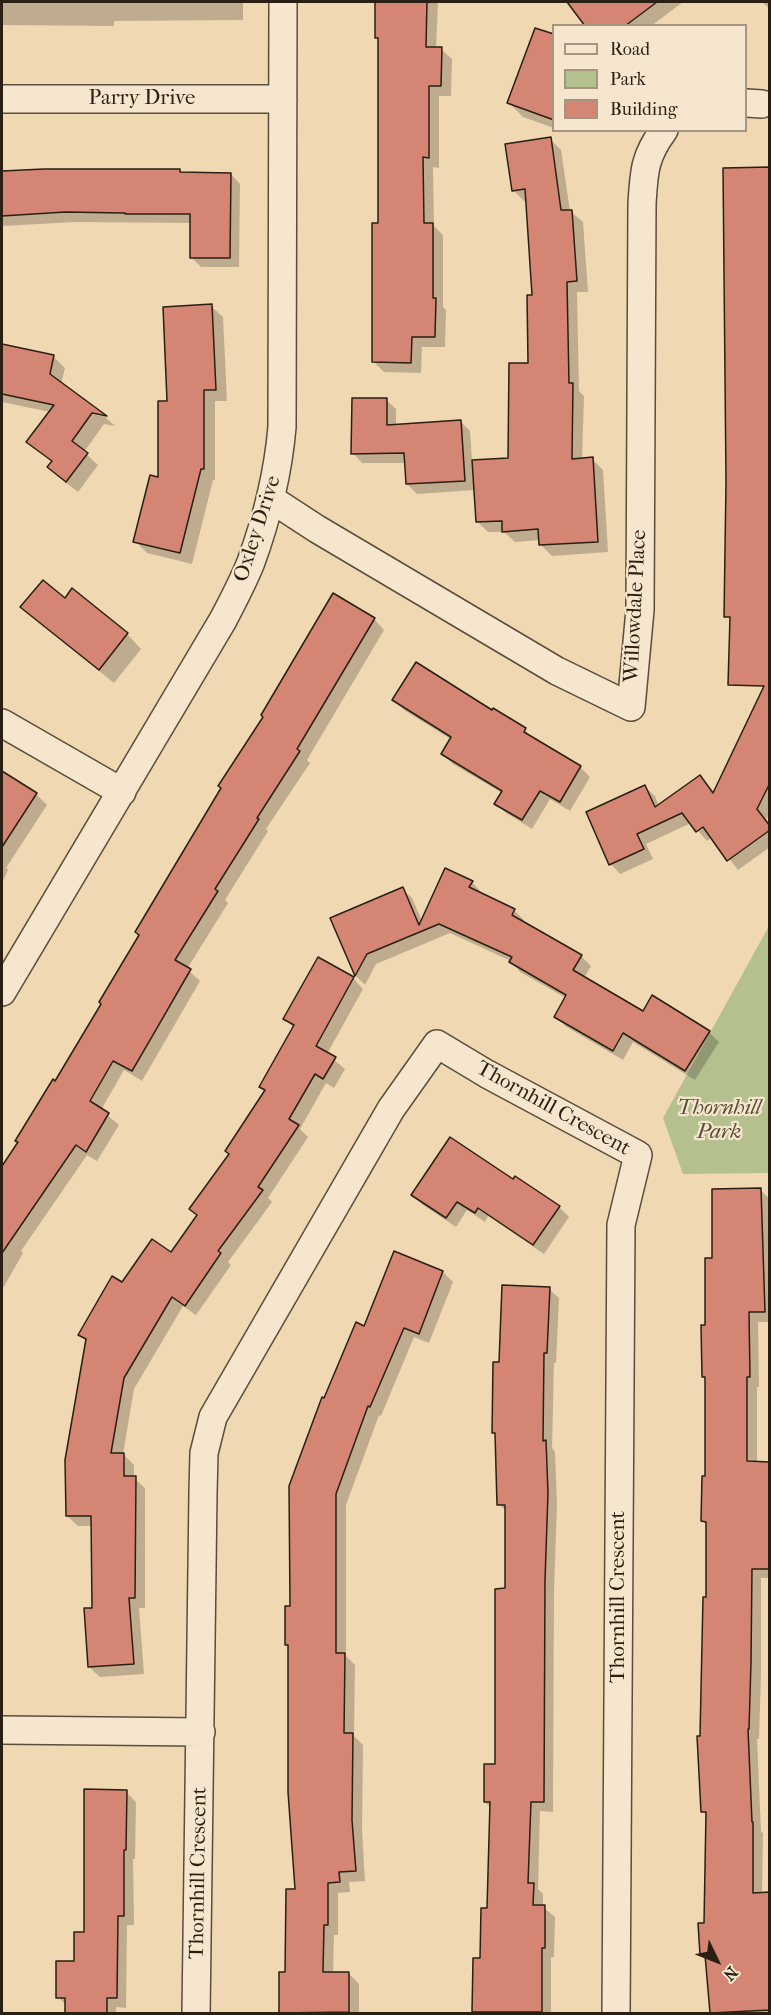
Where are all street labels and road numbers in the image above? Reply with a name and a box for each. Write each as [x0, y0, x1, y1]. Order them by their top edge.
street label: Parry Drive [88, 86, 196, 112]
street label: Oxley Drive [229, 473, 287, 585]
street label: Willowdale Place [619, 529, 653, 683]
street label: Thornhill Crescent [472, 1056, 634, 1162]
street label: Thornhill Crescent [606, 1511, 632, 1683]
street label: Thornhill Crescent [185, 1787, 213, 1959]

